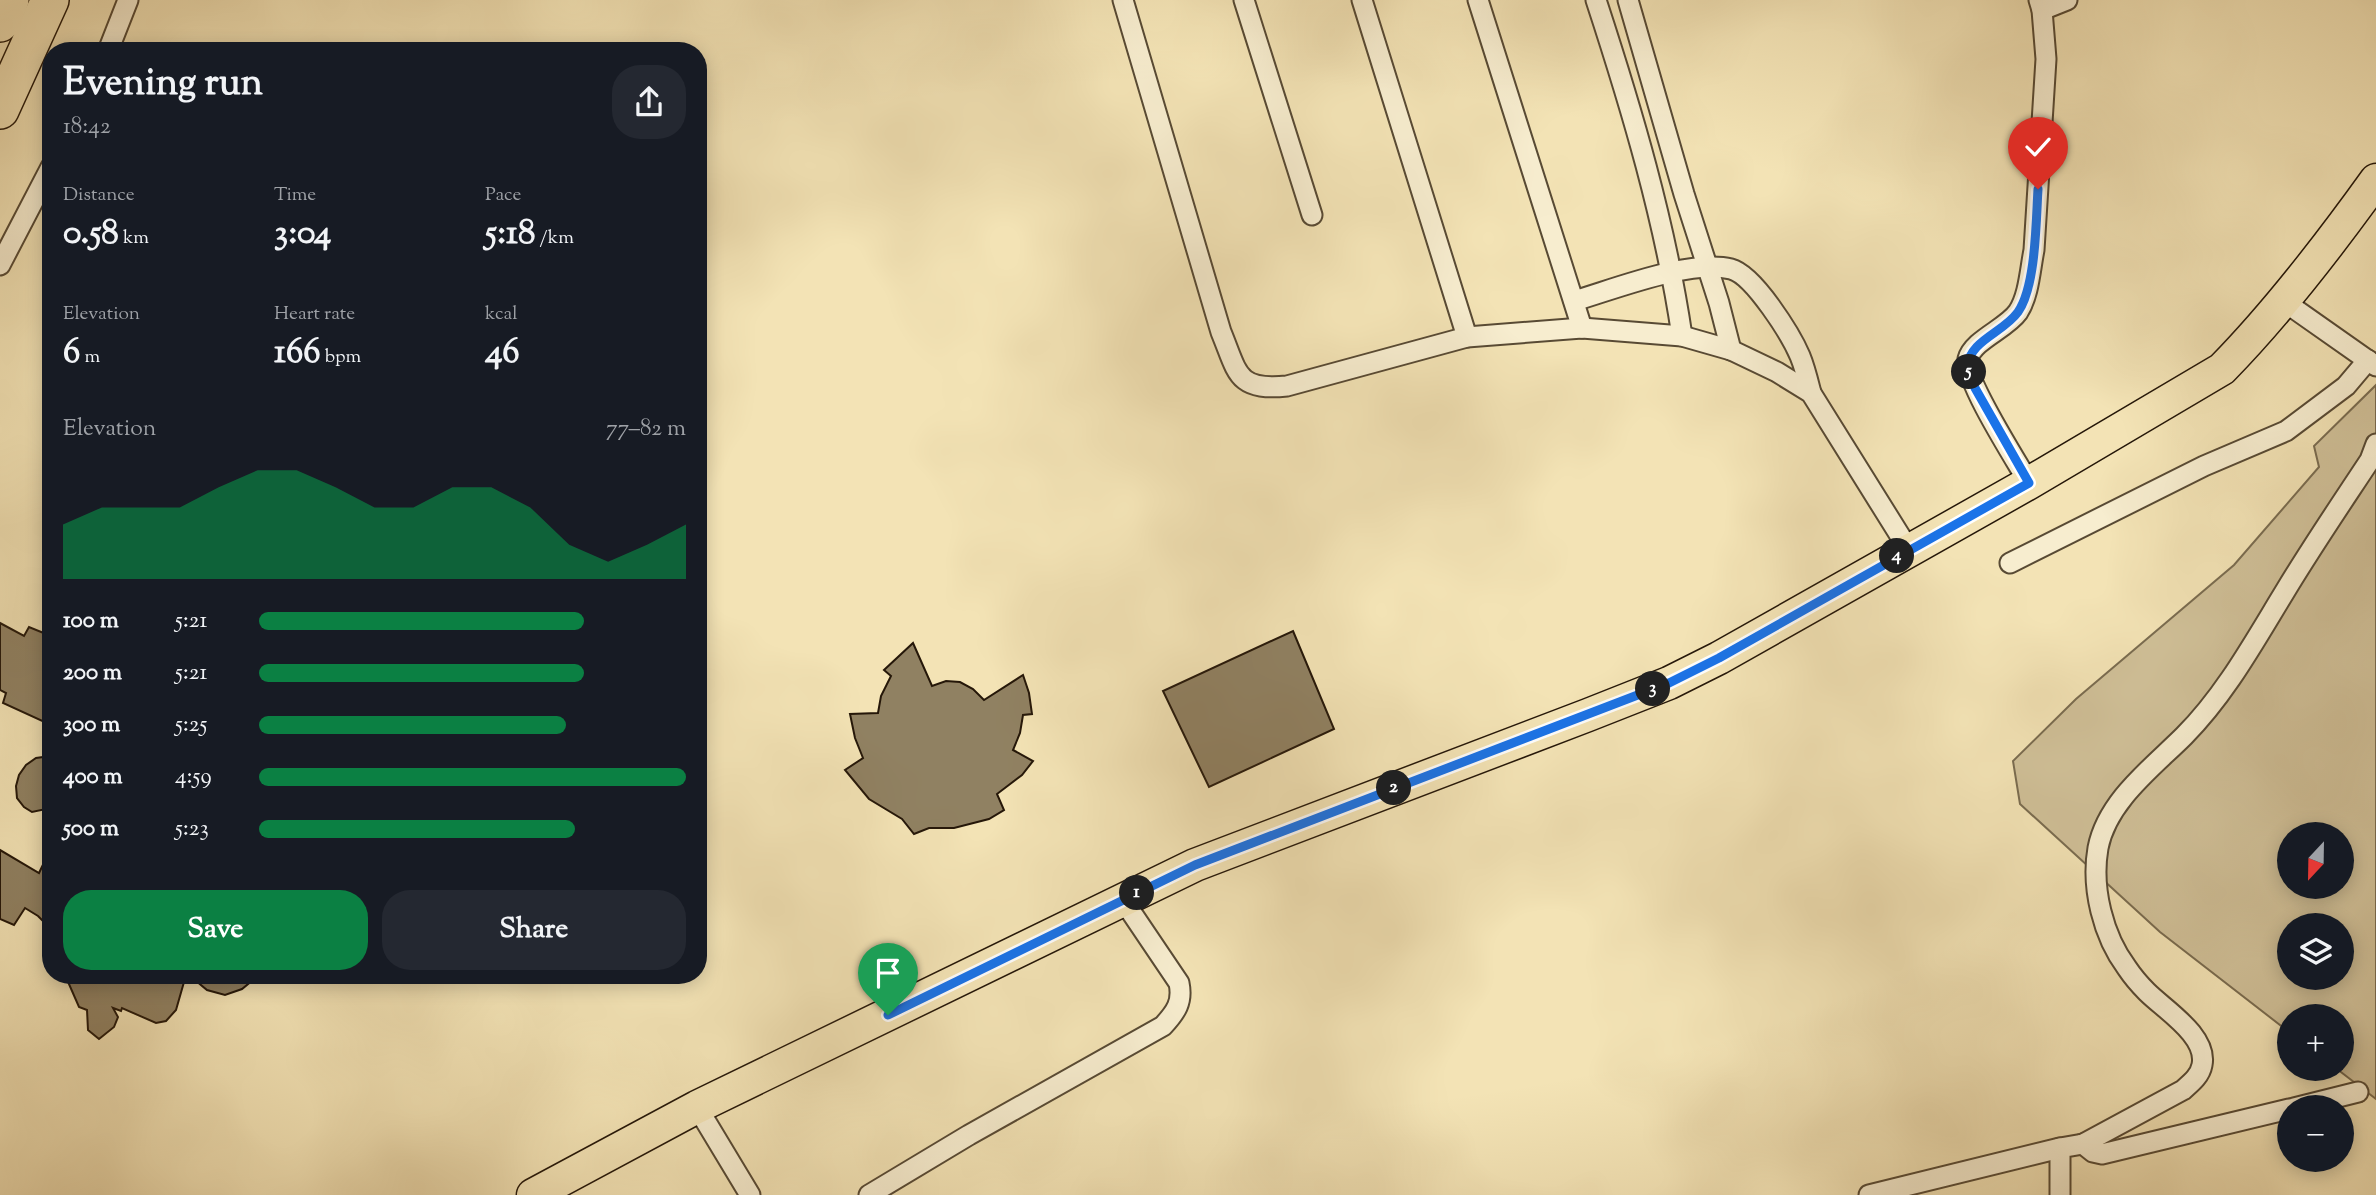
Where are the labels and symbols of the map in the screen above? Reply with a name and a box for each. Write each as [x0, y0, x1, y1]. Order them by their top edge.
pin [2008, 117, 2068, 189]
pin: 5 [1952, 354, 1986, 390]
pin: 4 [1880, 538, 1914, 574]
pin: 3 [1636, 672, 1670, 706]
pin: 2 [1376, 770, 1412, 806]
north arrow [2277, 822, 2354, 900]
pin: 1 [1120, 876, 1154, 910]
pin [858, 943, 918, 1015]

